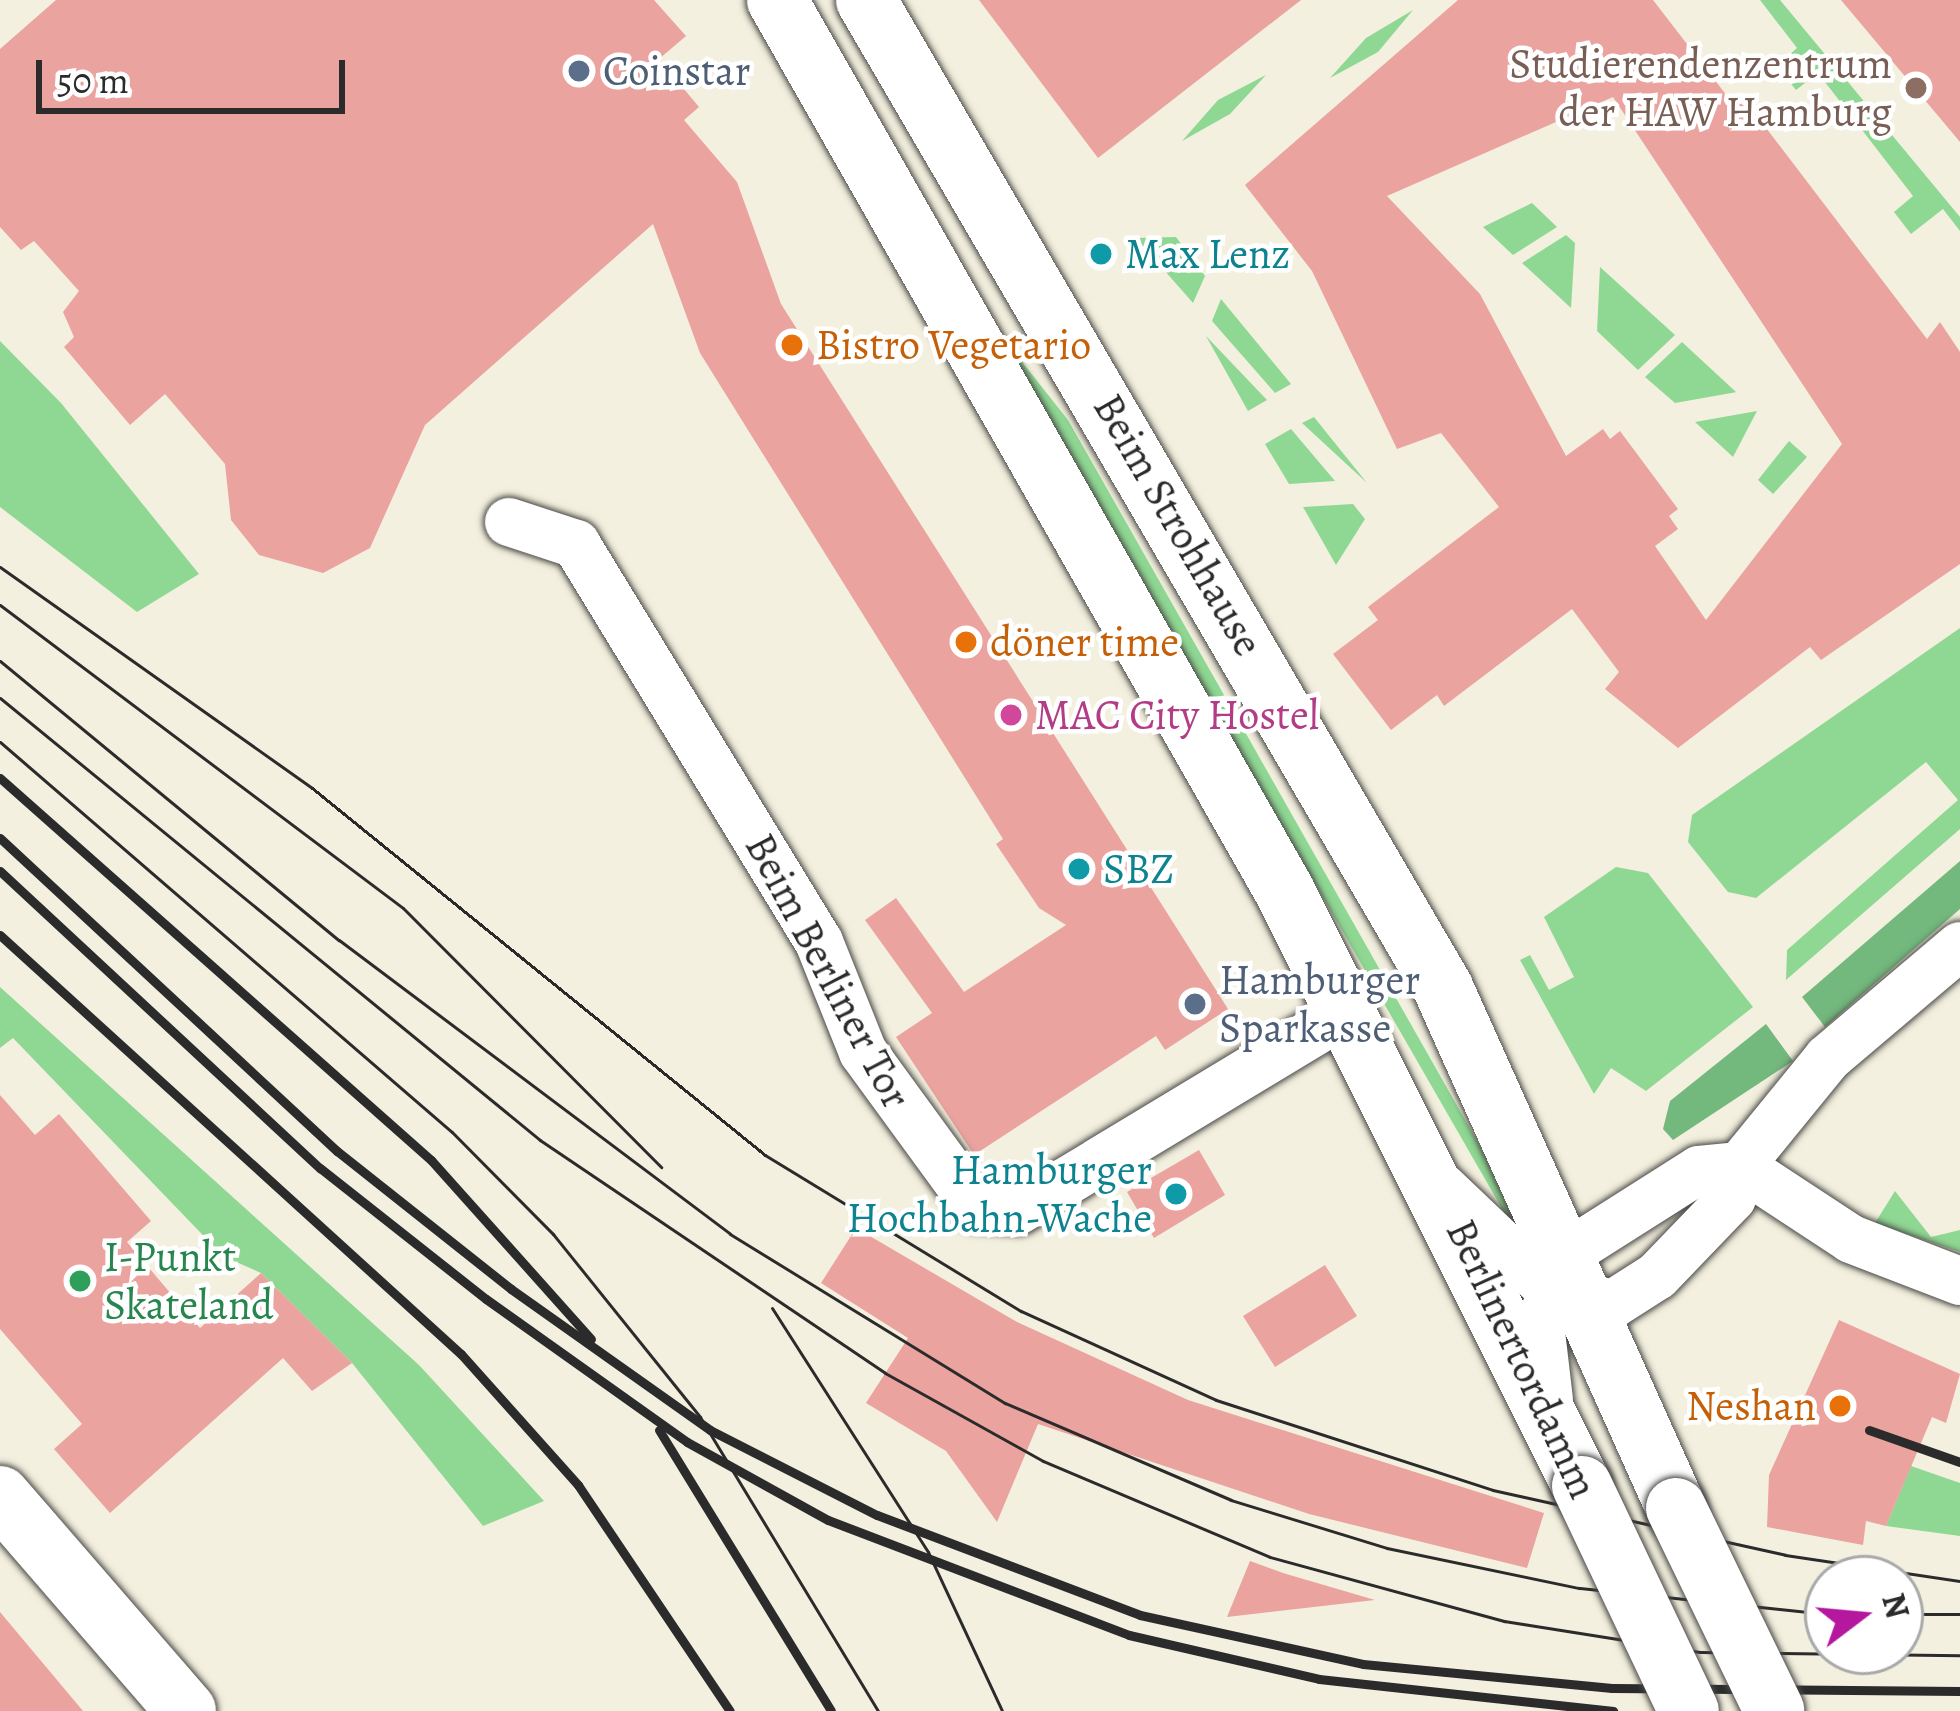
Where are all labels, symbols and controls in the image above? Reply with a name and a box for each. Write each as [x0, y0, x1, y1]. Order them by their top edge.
scale bar [42, 36, 351, 110]
place label: Studierendenzentrum der HAW Hamburg [1509, 39, 1892, 138]
place label: Coinstar [603, 46, 751, 96]
text: 50 m [57, 56, 129, 105]
marker: Coinstar [566, 58, 592, 84]
marker: Studierendenzentrum der HAW Hamburg [1903, 75, 1929, 101]
place label: Max Lenz [1125, 229, 1290, 279]
marker: Max Lenz [1088, 241, 1114, 267]
place label: Bistro Vegetario [816, 320, 1091, 370]
marker: Bistro Vegetario [779, 332, 805, 358]
street label: Beim Strohhause [1083, 385, 1273, 665]
place label: döner time [990, 617, 1179, 667]
marker: döner time [953, 629, 979, 655]
place label: MAC City Hostel [1035, 690, 1319, 740]
marker: MAC City Hostel [998, 702, 1024, 728]
street label: Beim Berliner Tor [734, 825, 922, 1117]
place label: SBZ [1103, 844, 1174, 894]
marker: SBZ [1066, 856, 1092, 882]
place label: Hamburger Sparkasse [1219, 955, 1420, 1054]
marker: Hamburger Sparkasse [1182, 991, 1208, 1017]
place label: Hamburger Hochbahn-Wache [847, 1145, 1152, 1244]
marker: Hamburger Hochbahn-Wache [1163, 1181, 1189, 1207]
street label: Berlinertordamm [1435, 1211, 1609, 1507]
place label: I-Punkt Skateland [104, 1232, 274, 1330]
marker: I-Punkt Skateland [67, 1268, 93, 1294]
place label: Neshan [1686, 1381, 1816, 1431]
marker: Neshan [1827, 1393, 1853, 1419]
north arrow [1804, 1555, 1924, 1675]
text: N [1871, 1588, 1921, 1624]

